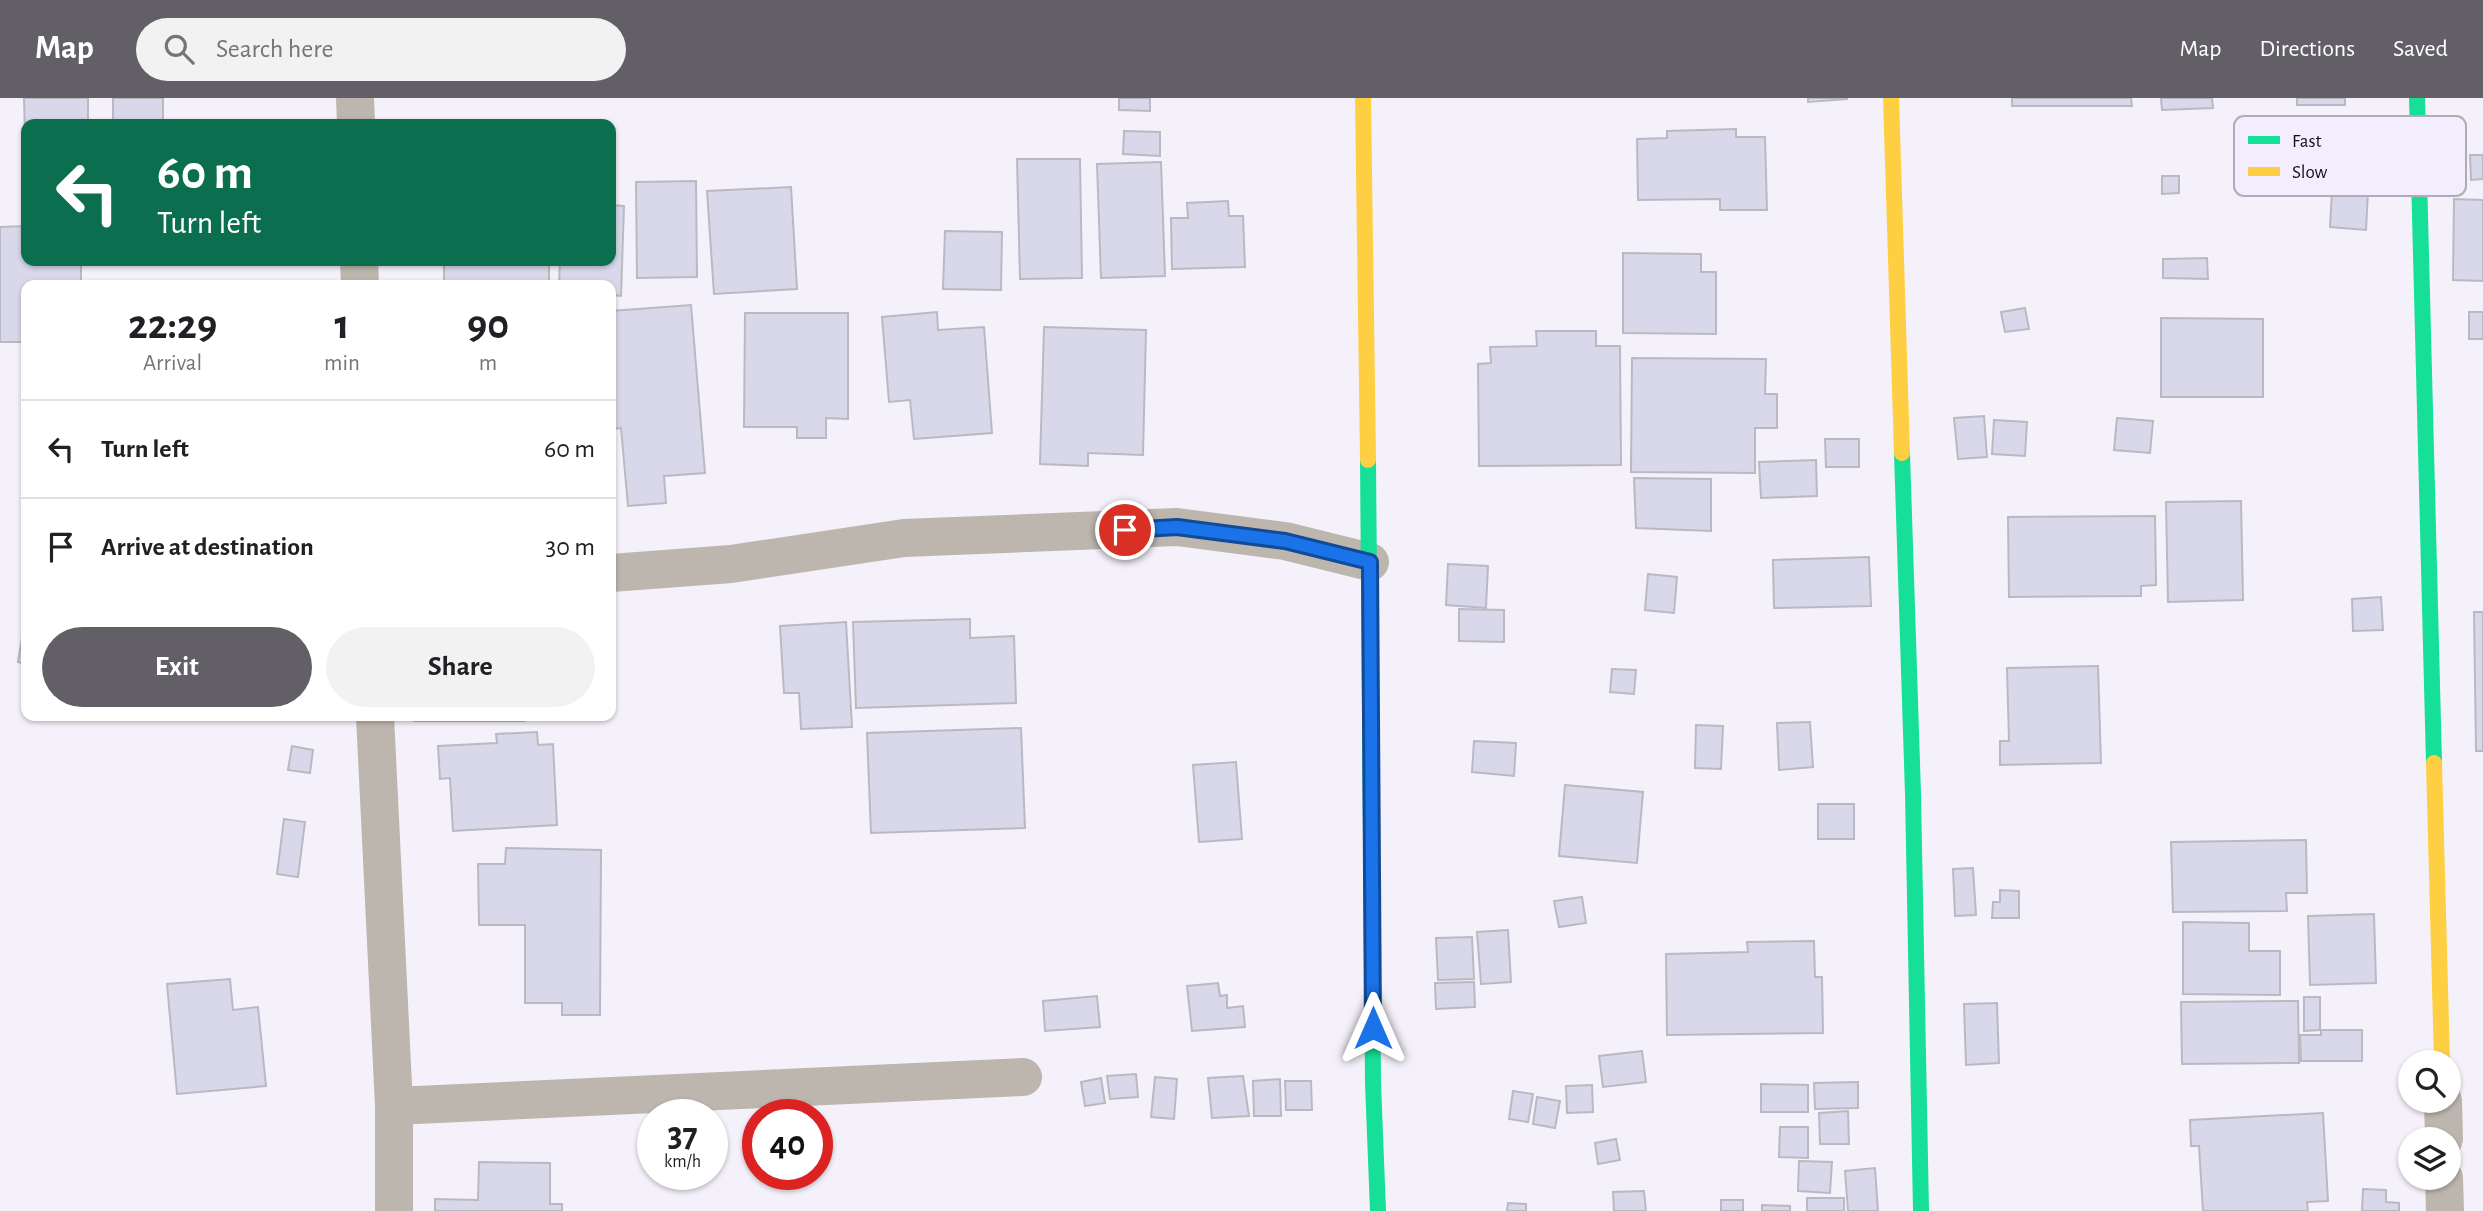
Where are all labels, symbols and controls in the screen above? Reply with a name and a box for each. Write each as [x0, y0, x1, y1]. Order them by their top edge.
search box [136, 18, 626, 81]
icon: search [160, 30, 198, 68]
text: Map [35, 32, 94, 65]
text: Search here [216, 36, 334, 62]
text: Map [2179, 37, 2221, 61]
text: Directions [2259, 37, 2355, 61]
text: Saved [2393, 37, 2448, 61]
legend [2234, 116, 2466, 196]
text: Fast [2292, 132, 2322, 151]
icon: left [42, 147, 133, 238]
text: 60 m [157, 149, 253, 198]
text: Slow [2292, 163, 2328, 182]
text: Turn left [157, 207, 261, 239]
text: 22:29 [128, 304, 217, 346]
text: 1 [334, 304, 350, 346]
text: 90 [467, 304, 509, 346]
text: Arrival [143, 352, 202, 375]
text: min [324, 352, 360, 375]
text: m [479, 352, 497, 375]
icon: left [42, 430, 80, 468]
text: Turn left [101, 436, 189, 462]
text: 60 m [544, 436, 595, 462]
pin [1095, 500, 1155, 560]
icon: arrive [1106, 511, 1144, 549]
icon: arrive [42, 528, 80, 566]
text: Arrive at destination [101, 534, 314, 560]
text: 30 m [545, 534, 595, 560]
button: Exit [42, 627, 312, 707]
button: Share [326, 627, 595, 707]
position arrow [1336, 991, 1410, 1065]
map controls [2398, 1050, 2461, 1190]
button: search [2398, 1050, 2461, 1113]
speed limit sign: 40 [742, 1099, 833, 1190]
text: 37 [667, 1118, 698, 1153]
button: layers [2398, 1127, 2461, 1190]
text: km/h [664, 1153, 701, 1171]

